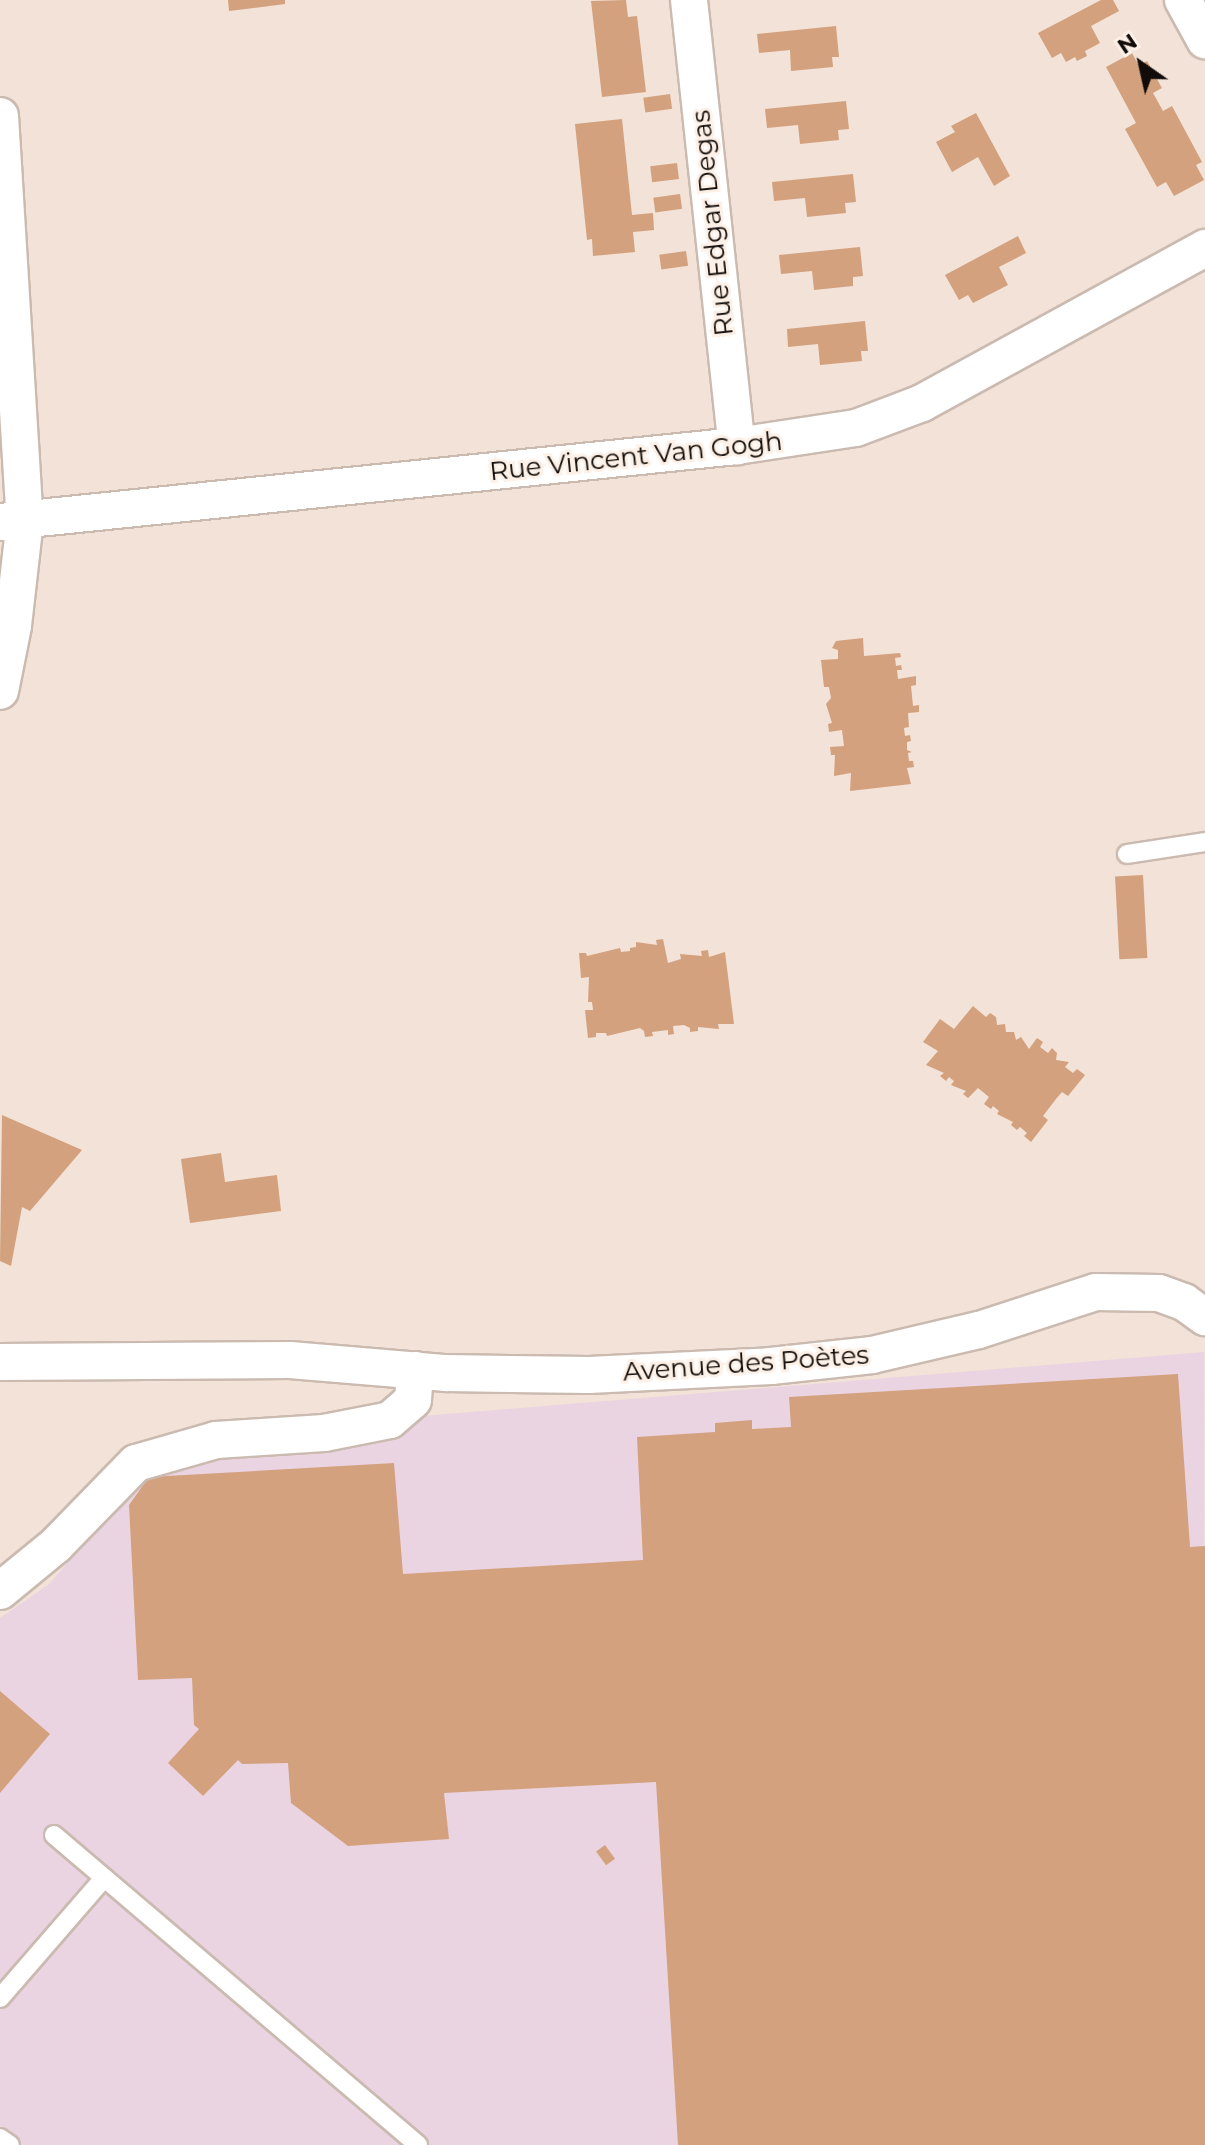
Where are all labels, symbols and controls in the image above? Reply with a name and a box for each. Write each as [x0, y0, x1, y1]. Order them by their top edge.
north arrow [1101, 24, 1181, 104]
text: N [1112, 28, 1142, 60]
street label: Rue Edgar Degas [686, 108, 740, 338]
street label: Rue Vincent Van Gogh [488, 426, 784, 488]
street label: Avenue des Poètes [622, 1340, 870, 1388]

